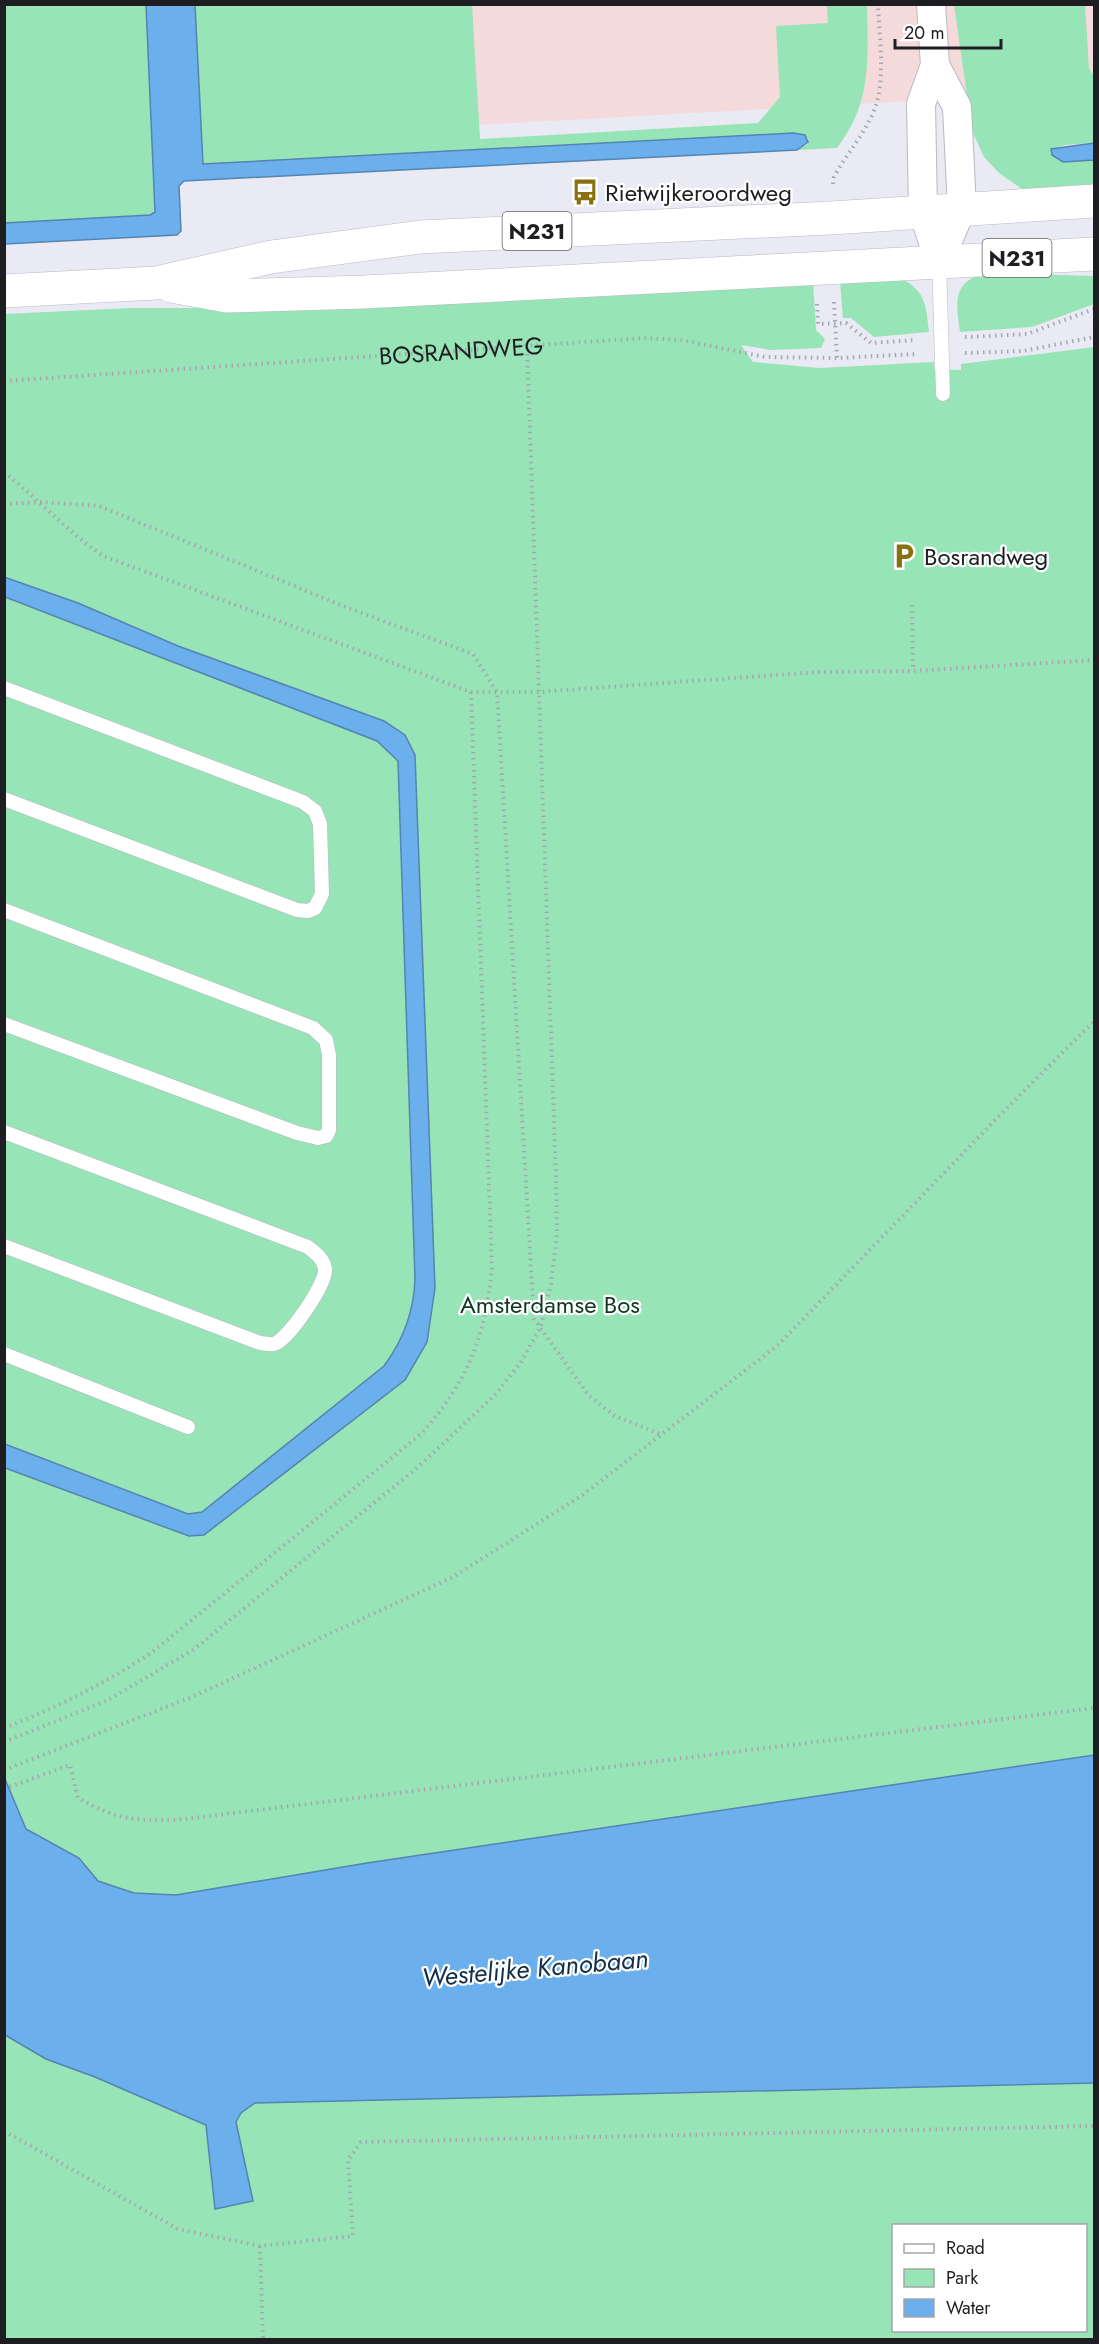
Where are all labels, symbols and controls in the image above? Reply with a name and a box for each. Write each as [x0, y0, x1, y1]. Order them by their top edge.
scale bar [895, 12, 1002, 50]
text: 20 m [904, 20, 944, 46]
place label: Rietwijkeroordweg [605, 175, 792, 210]
bus stop icon: Rietwijkeroordweg [570, 177, 600, 207]
road number: N231 [502, 212, 572, 250]
road number: N231 [982, 239, 1052, 277]
street label: BOSRANDWEG [378, 327, 544, 373]
place label: Bosrandweg [924, 539, 1048, 574]
parking icon: Bosrandweg [889, 541, 919, 571]
park label: Amsterdamse Bos [460, 1287, 640, 1322]
water label: Westelijke Kanobaan [420, 1939, 650, 1997]
legend [892, 2224, 1087, 2332]
text: Road [946, 2235, 985, 2261]
text: Park [946, 2265, 978, 2291]
text: Water [946, 2295, 991, 2321]

